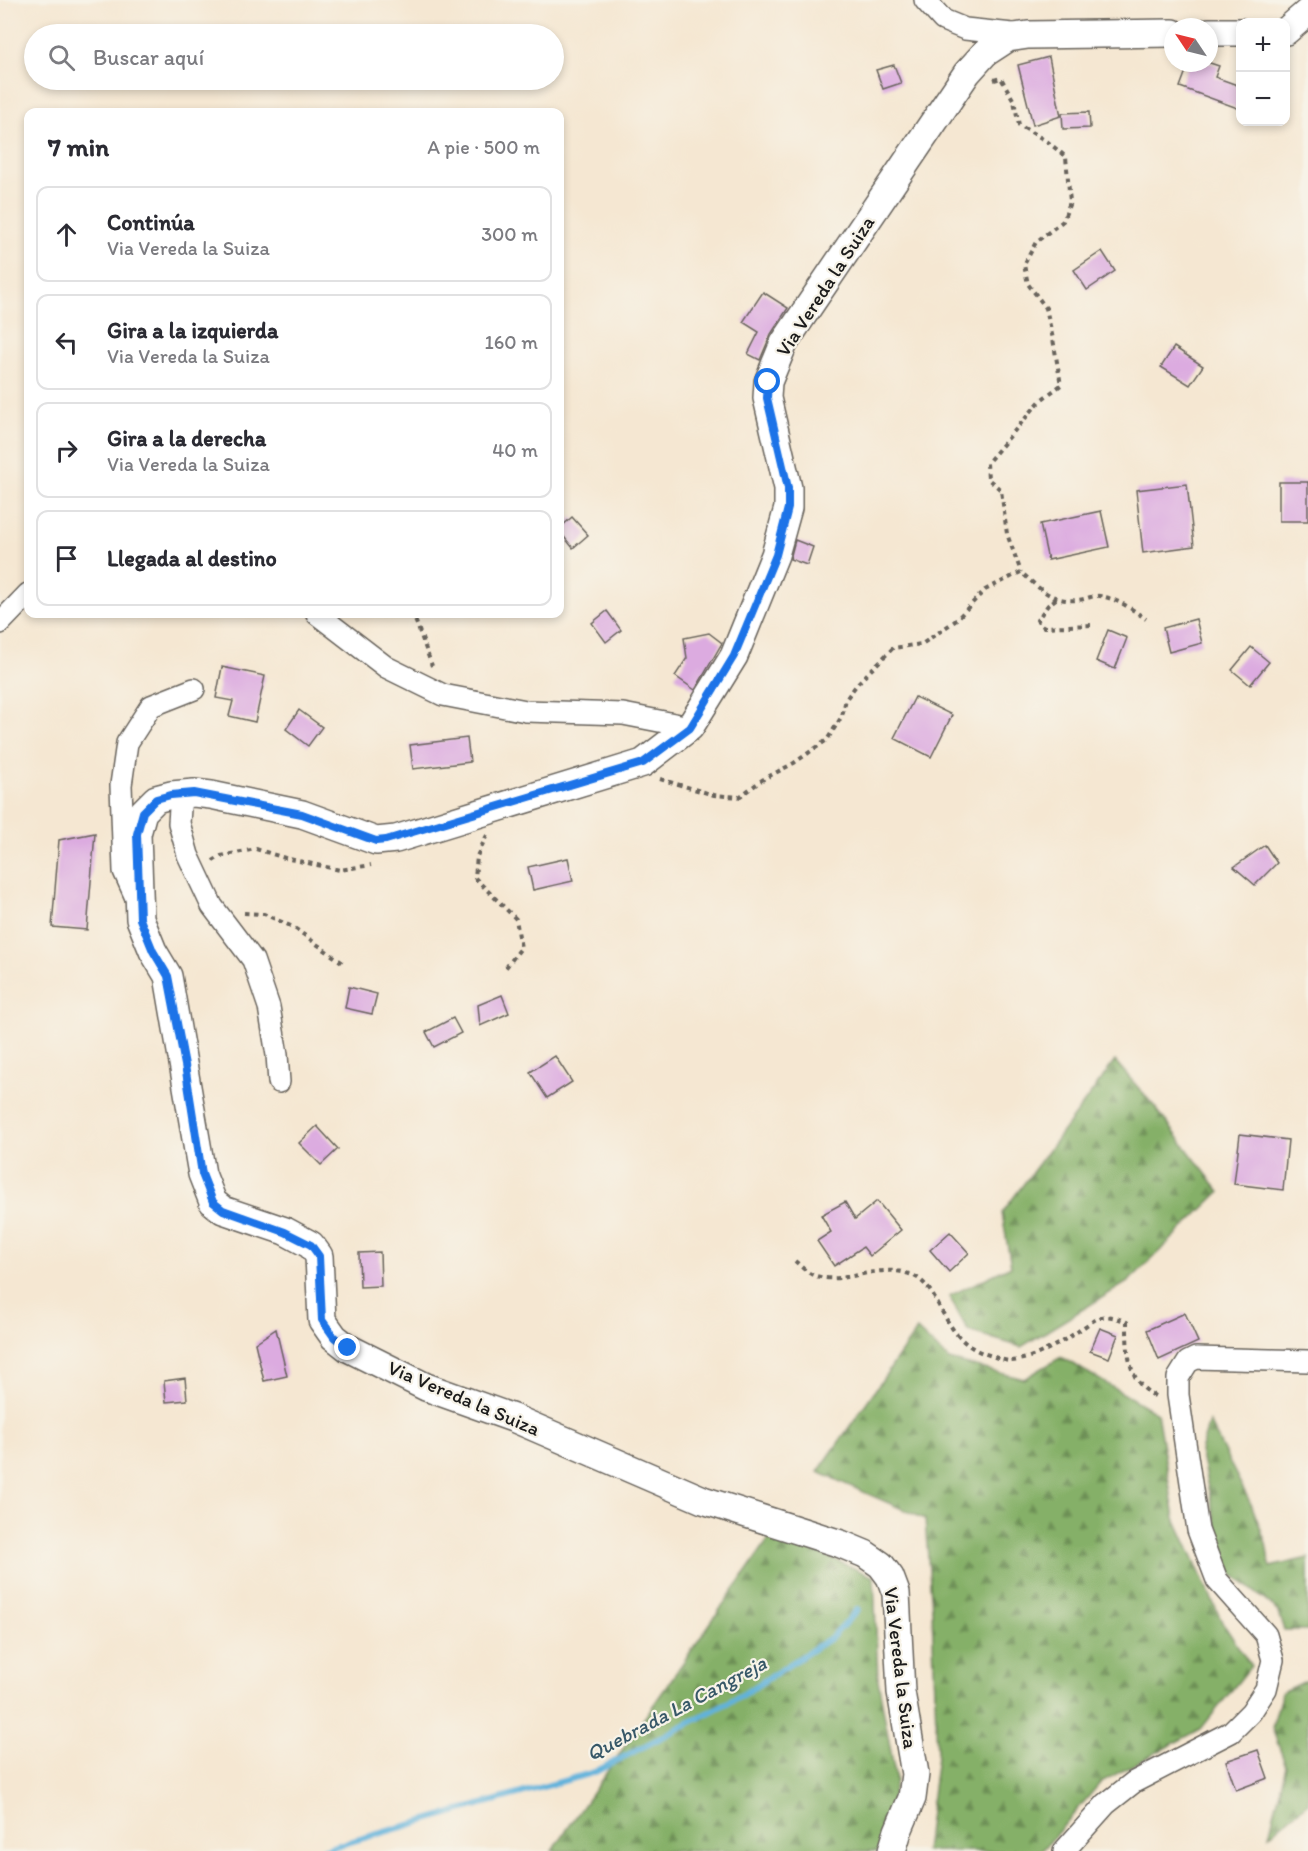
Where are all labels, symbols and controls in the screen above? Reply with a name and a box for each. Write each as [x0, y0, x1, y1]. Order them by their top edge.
north arrow [1164, 18, 1218, 72]
map controls [1236, 18, 1290, 126]
button: + [1236, 18, 1290, 72]
search box [24, 24, 564, 90]
icon: search [45, 41, 78, 74]
text: Buscar aquí [93, 44, 204, 71]
button: − [1236, 72, 1290, 126]
text: 7 min [48, 131, 109, 163]
text: A pie · 500 m [427, 135, 540, 159]
text: Continúa [107, 209, 195, 236]
street label: Via Vereda la Suiza [771, 211, 880, 361]
icon: ahead [50, 218, 83, 251]
text: 300 m [481, 222, 538, 246]
text: Via Vereda la Suiza [107, 236, 270, 260]
text: Gira a la izquierda [107, 317, 278, 344]
icon: left [50, 326, 83, 359]
text: 160 m [485, 330, 538, 354]
text: Via Vereda la Suiza [107, 344, 270, 368]
route start [754, 368, 780, 394]
text: Gira a la derecha [107, 425, 266, 452]
icon: right [50, 434, 83, 467]
text: 40 m [492, 438, 538, 462]
text: Via Vereda la Suiza [107, 452, 270, 476]
icon: arrive [50, 542, 83, 575]
text: Llegada al destino [107, 545, 277, 572]
route end [334, 1334, 360, 1360]
street label: Via Vereda la Suiza [384, 1355, 544, 1441]
street label: Via Vereda la Suiza [879, 1586, 923, 1751]
water label: Quebrada La Cangreja [582, 1650, 771, 1766]

